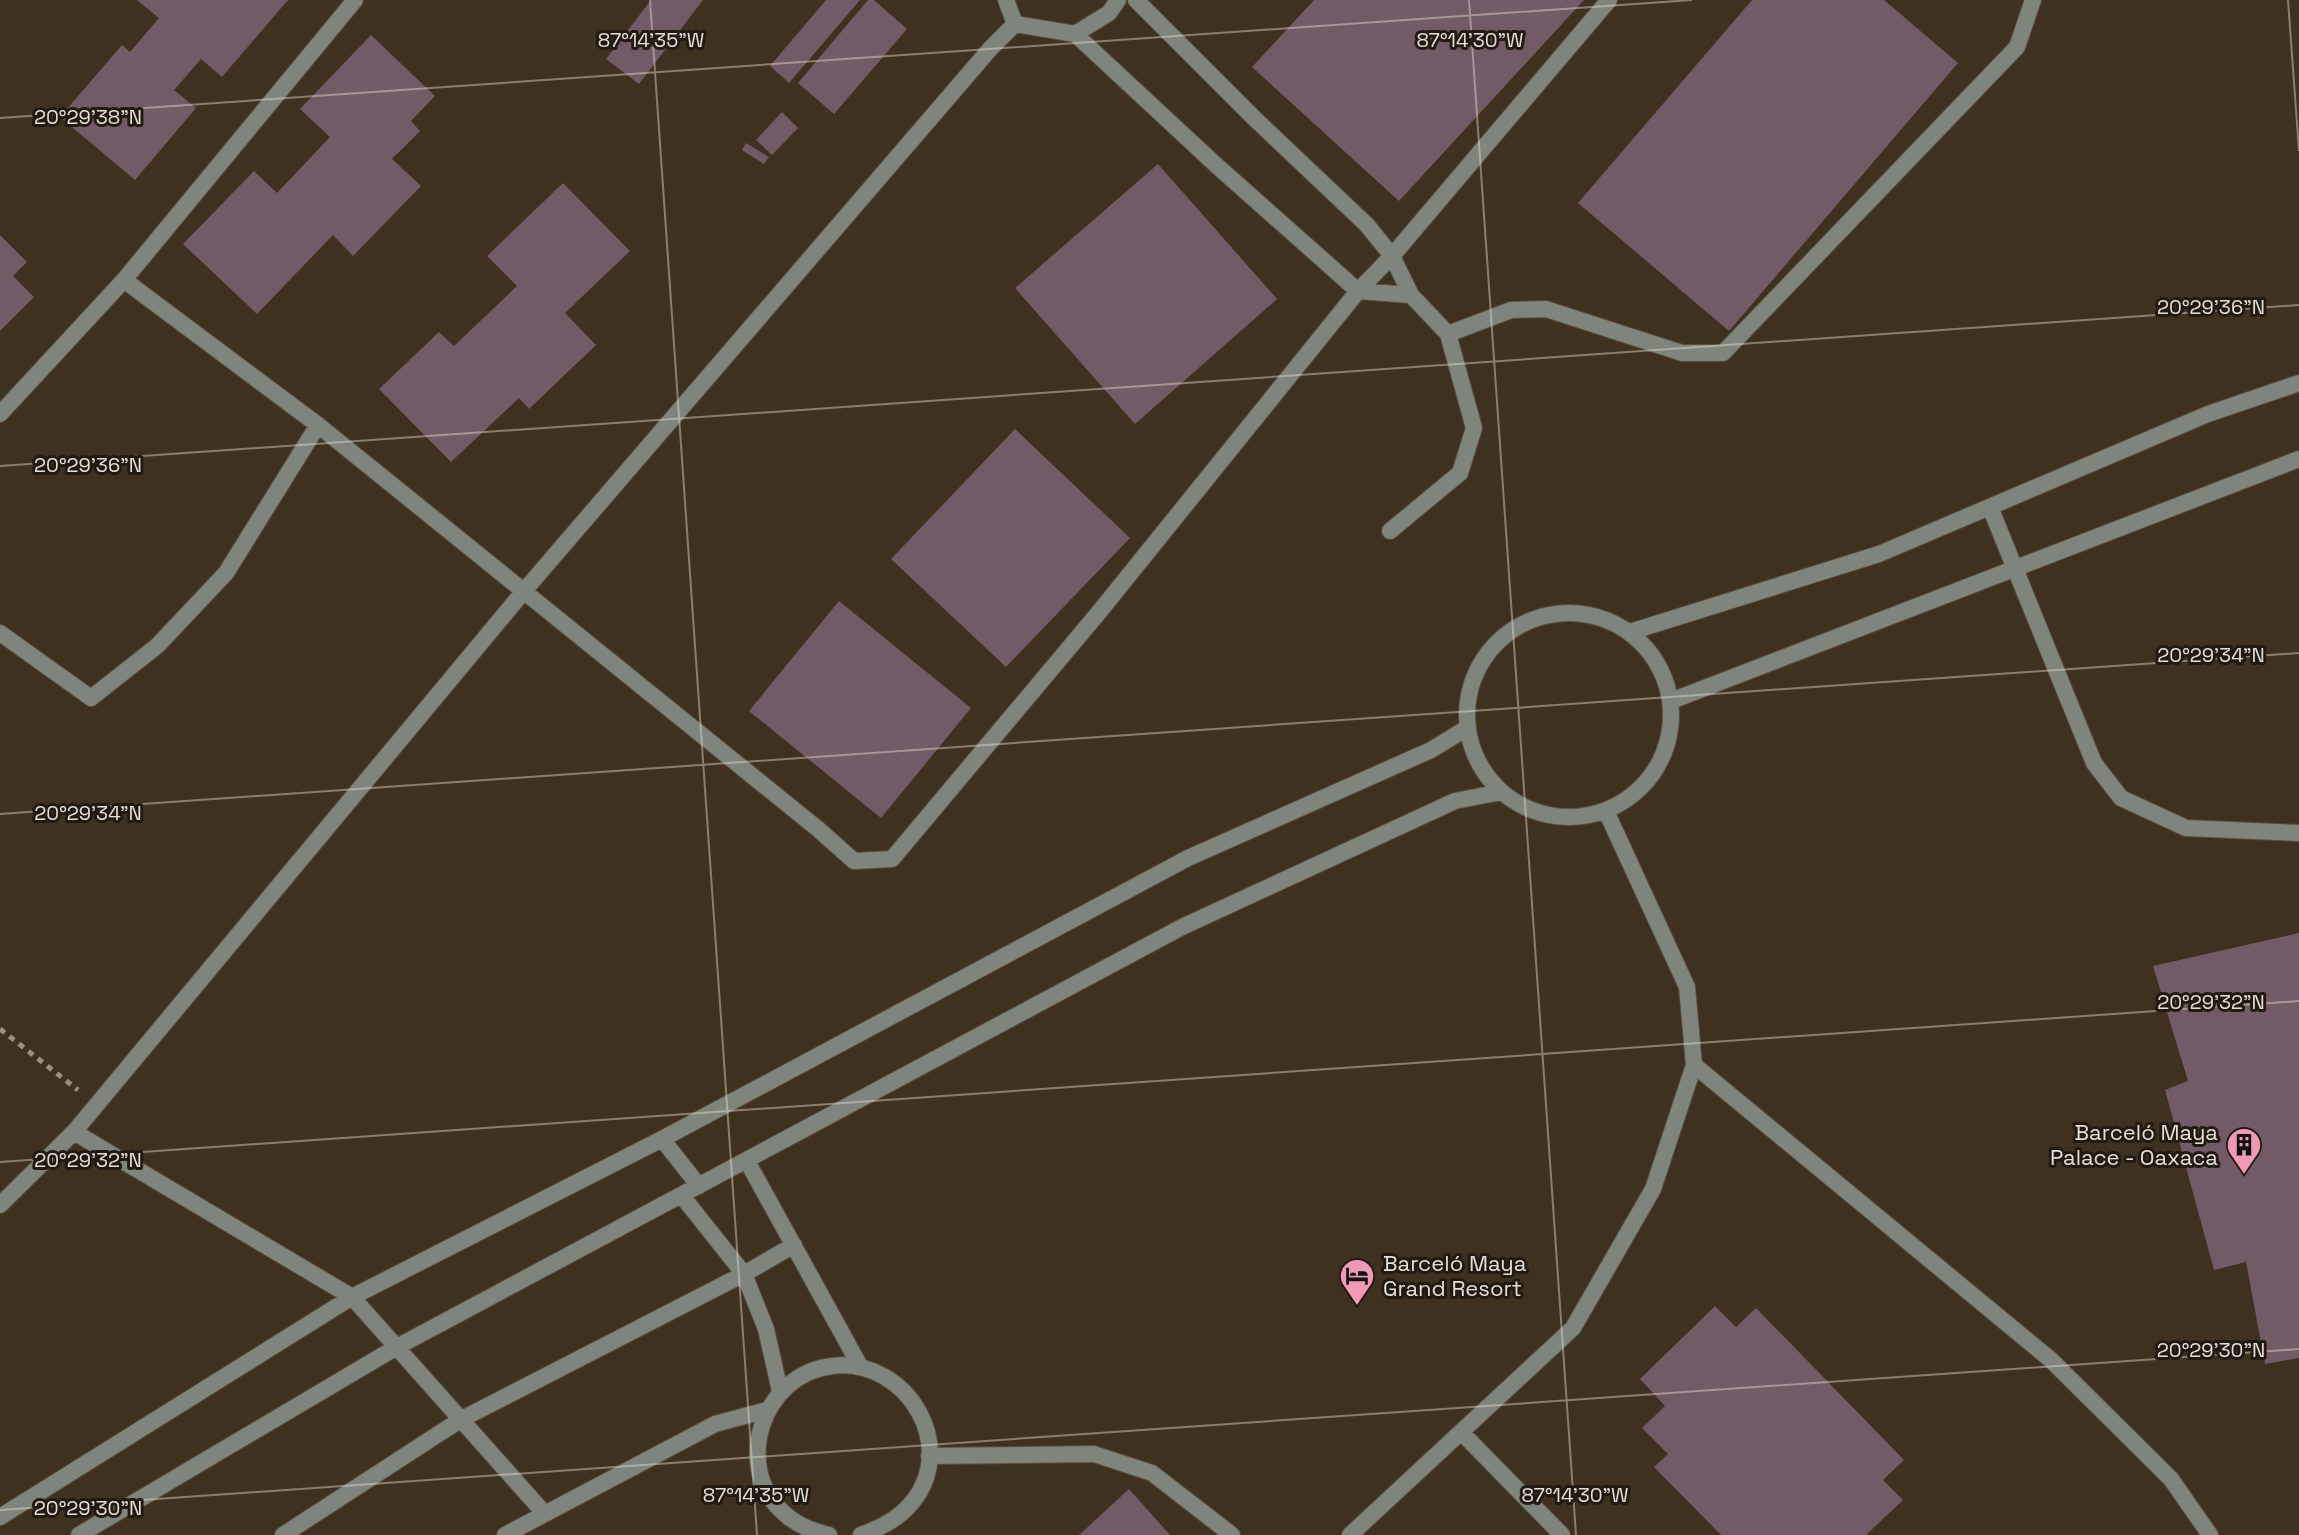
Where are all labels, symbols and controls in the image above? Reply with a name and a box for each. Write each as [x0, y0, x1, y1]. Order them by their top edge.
text: 87°14'35"W [598, 27, 704, 53]
text: 87°14'30"W [1416, 27, 1524, 53]
text: 20°29'38"N [34, 104, 142, 130]
text: 20°29'36"N [2157, 294, 2265, 320]
text: 20°29'36"N [34, 452, 142, 478]
text: 20°29'34"N [2157, 642, 2265, 668]
text: 20°29'34"N [34, 800, 142, 826]
text: 20°29'32"N [2157, 989, 2265, 1015]
place label: Barceló Maya Palace - Oaxaca [2050, 1118, 2218, 1171]
building icon: Barceló Maya Palace - Oaxaca [2225, 1126, 2263, 1176]
text: 20°29'32"N [34, 1147, 142, 1173]
place label: Barceló Maya Grand Resort [1383, 1249, 1527, 1302]
hotel icon: Barceló Maya Grand Resort [1338, 1257, 1376, 1307]
text: 20°29'30"N [2157, 1337, 2265, 1363]
text: 87°14'35"W [703, 1482, 809, 1508]
text: 87°14'30"W [1521, 1482, 1629, 1508]
text: 20°29'30"N [34, 1495, 142, 1521]

